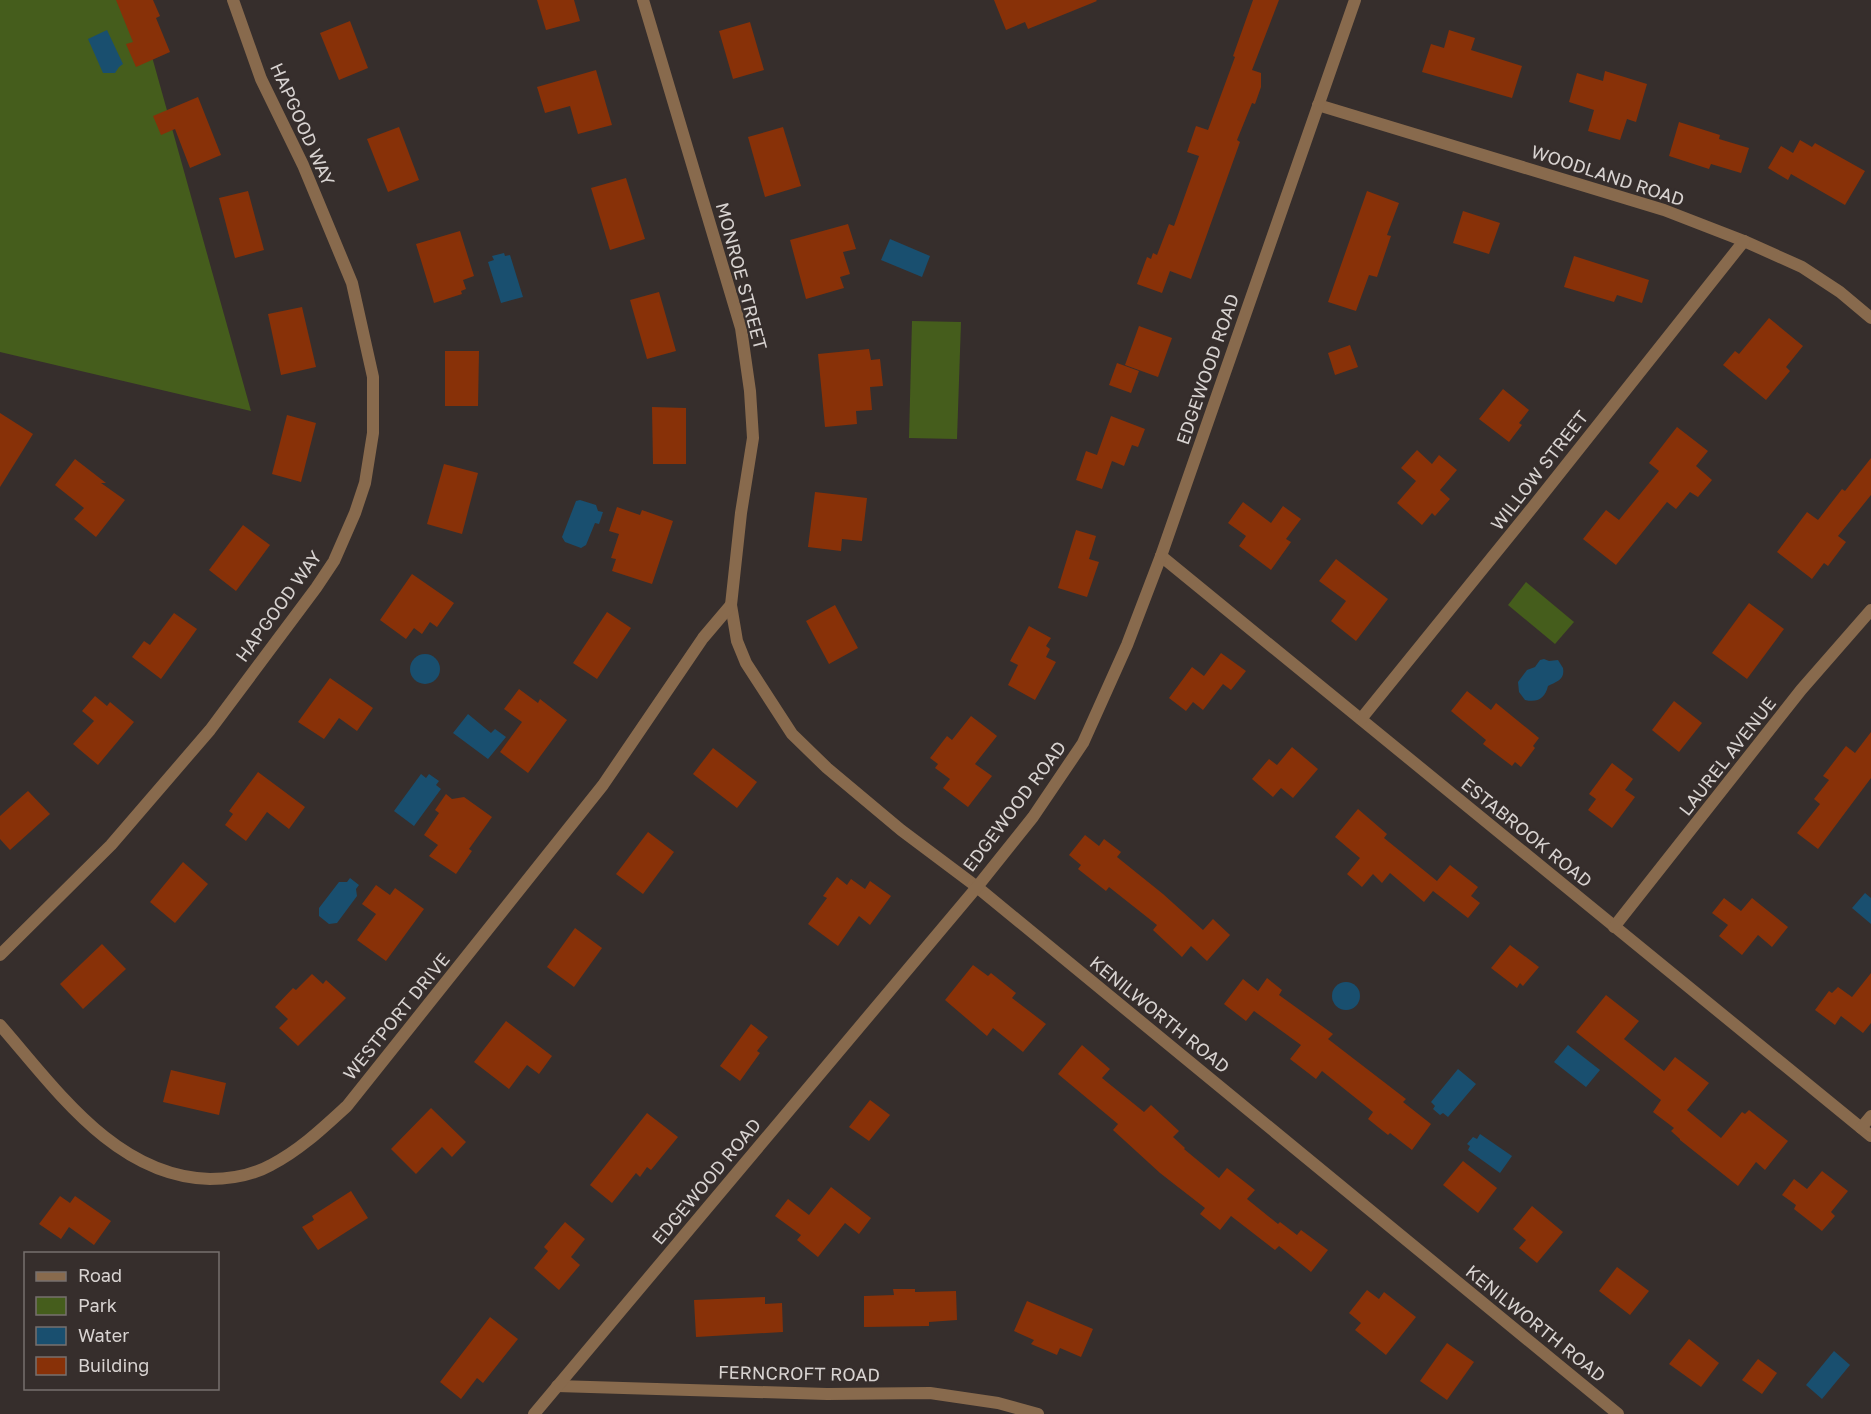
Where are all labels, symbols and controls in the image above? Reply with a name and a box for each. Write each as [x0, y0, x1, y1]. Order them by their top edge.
street label: HAPGOOD WAY [266, 59, 340, 189]
street label: WOODLAND ROAD [1529, 140, 1687, 210]
street label: MONROE STREET [712, 200, 772, 352]
street label: EDGEWOOD ROAD [1171, 291, 1243, 447]
street label: WILLOW STREET [1485, 406, 1593, 534]
street label: HAPGOOD WAY [230, 546, 326, 666]
street label: LAUREL AVENUE [1674, 692, 1780, 820]
street label: EDGEWOOD ROAD [958, 736, 1070, 876]
street label: ESTABROOK ROAD [1457, 773, 1597, 891]
street label: WESTPORT DRIVE [338, 948, 454, 1084]
street label: KENILWORTH ROAD [1086, 951, 1234, 1077]
street label: EDGEWOOD ROAD [647, 1113, 765, 1249]
legend [24, 1252, 219, 1390]
street label: KENILWORTH ROAD [1462, 1260, 1610, 1386]
text: Road [78, 1264, 122, 1286]
text: Park [78, 1294, 117, 1316]
text: Water [78, 1324, 129, 1346]
text: Building [78, 1354, 149, 1376]
street label: FERNCROFT ROAD [718, 1361, 880, 1385]

